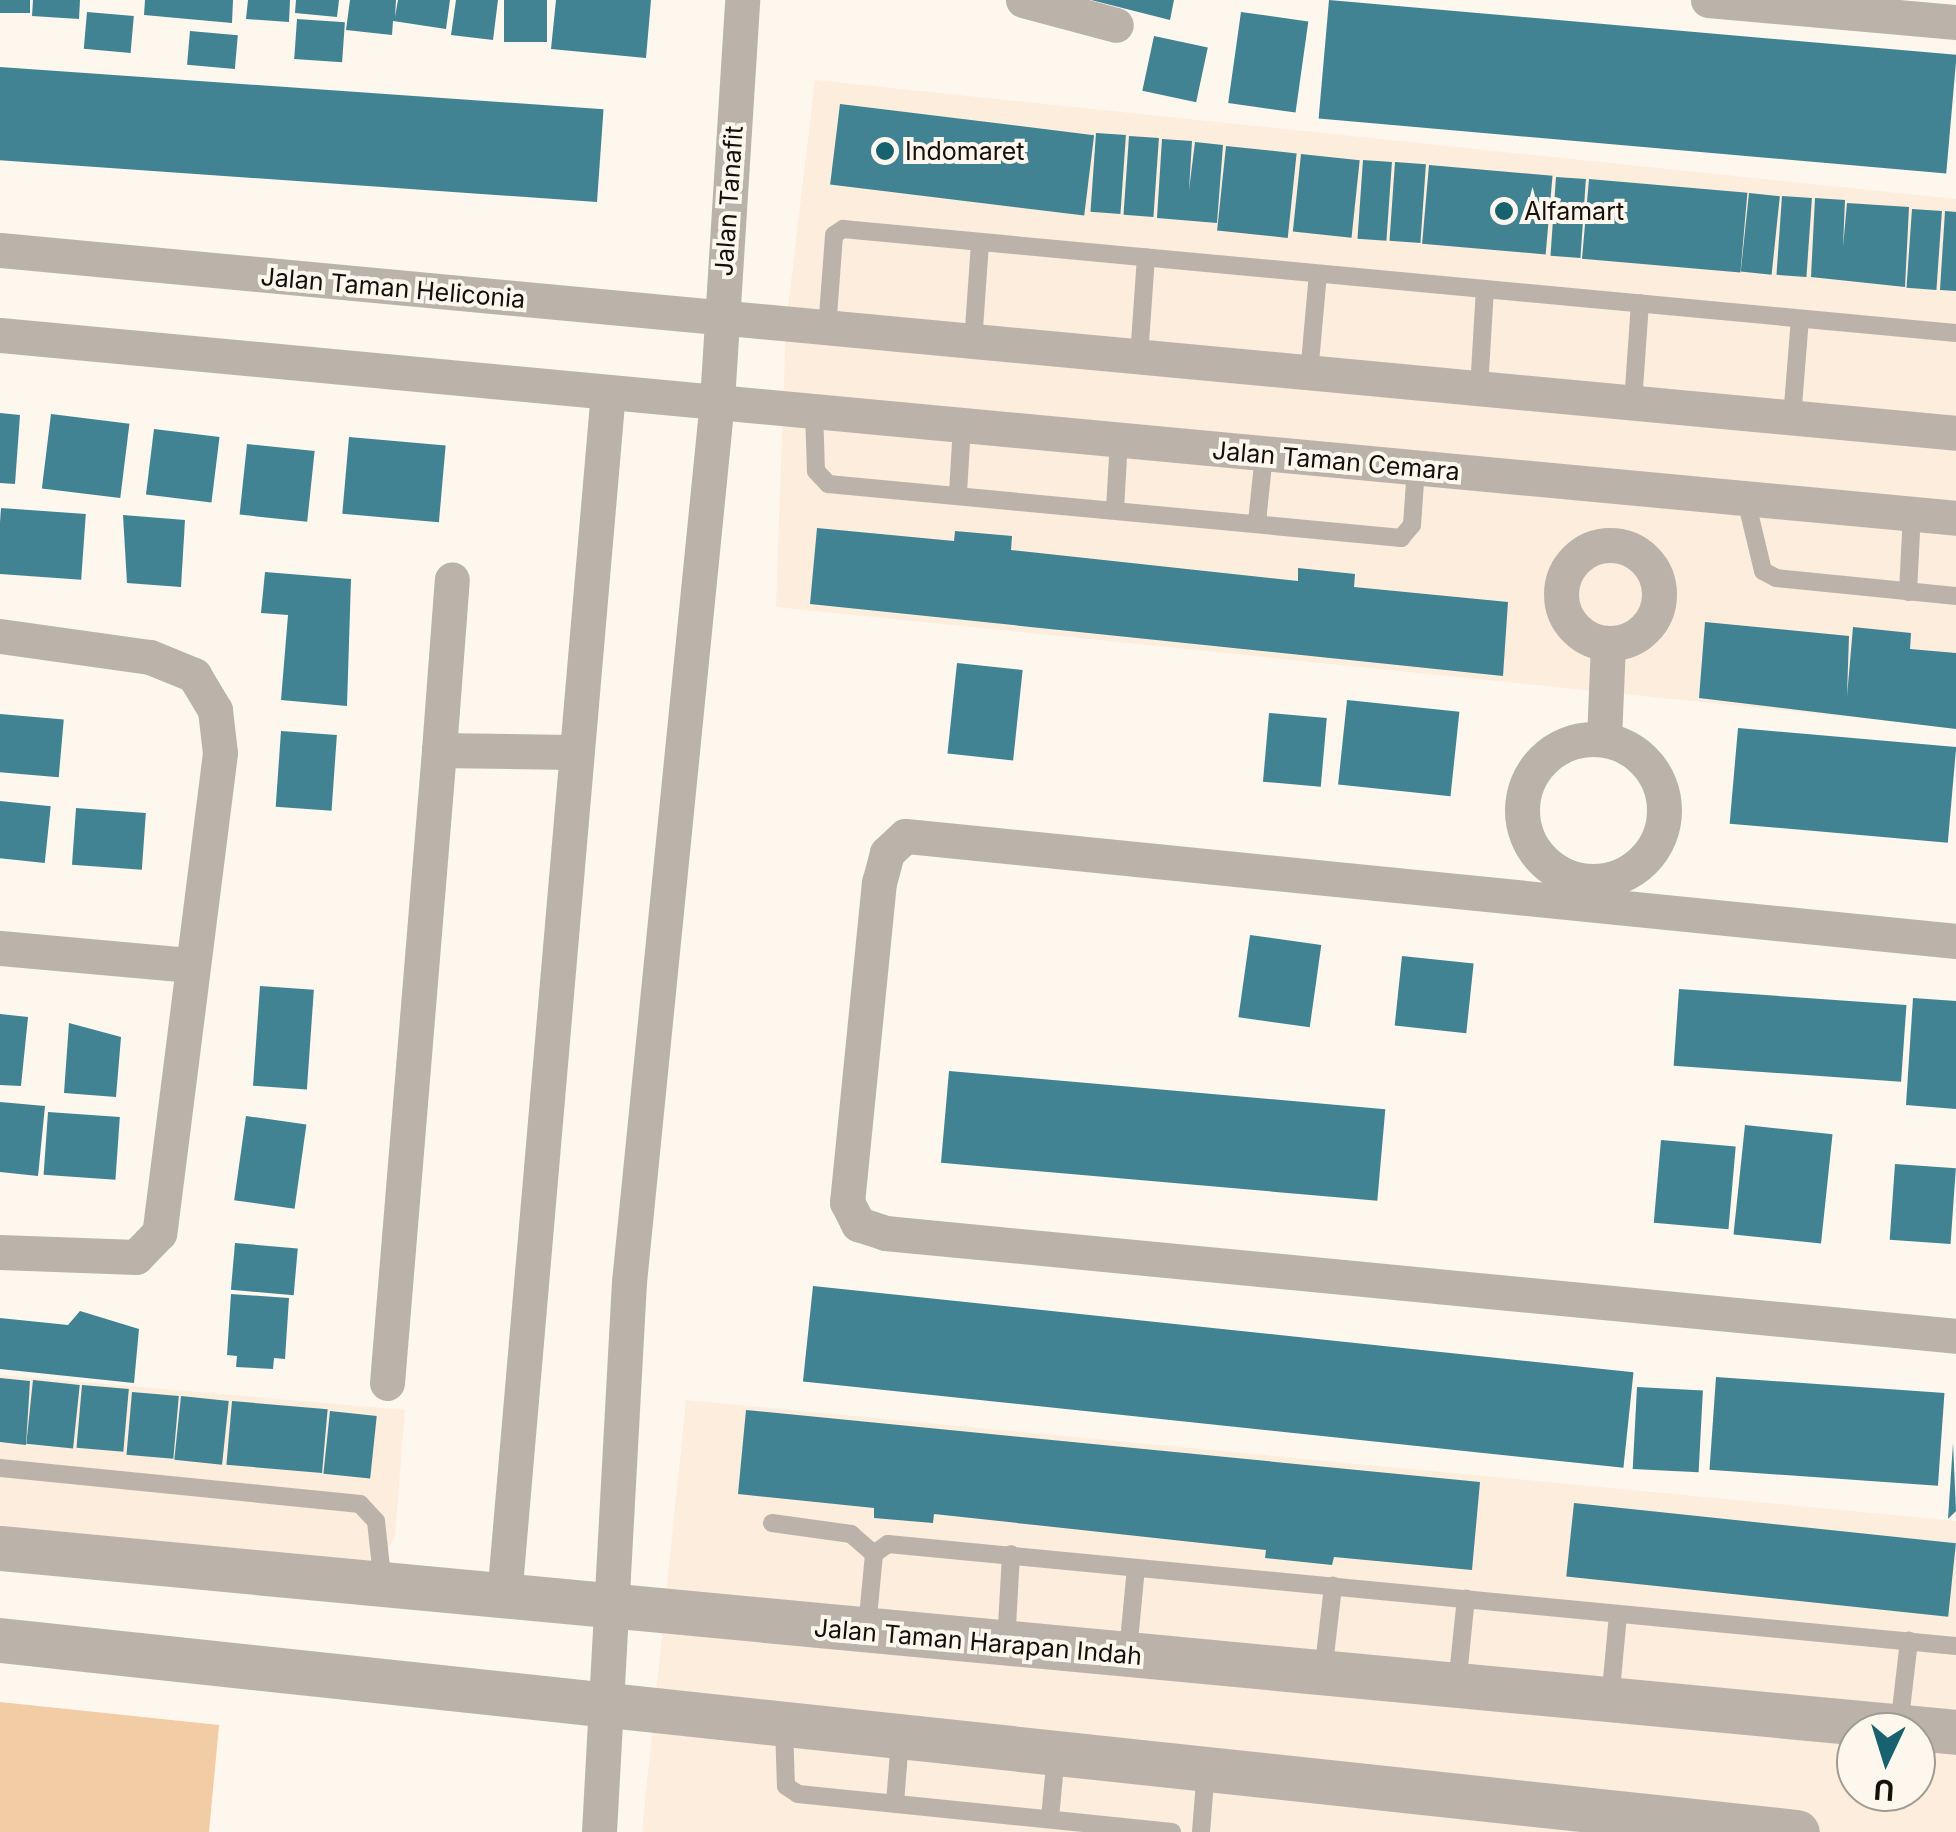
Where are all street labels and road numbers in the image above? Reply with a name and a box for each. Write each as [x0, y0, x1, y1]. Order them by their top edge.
street label: Jalan Tanafit [709, 125, 749, 277]
street label: Jalan Taman Heliconia [259, 261, 527, 315]
street label: Jalan Taman Cemara [1211, 435, 1461, 487]
street label: Jalan Taman Harapan Indah [813, 1613, 1143, 1671]

